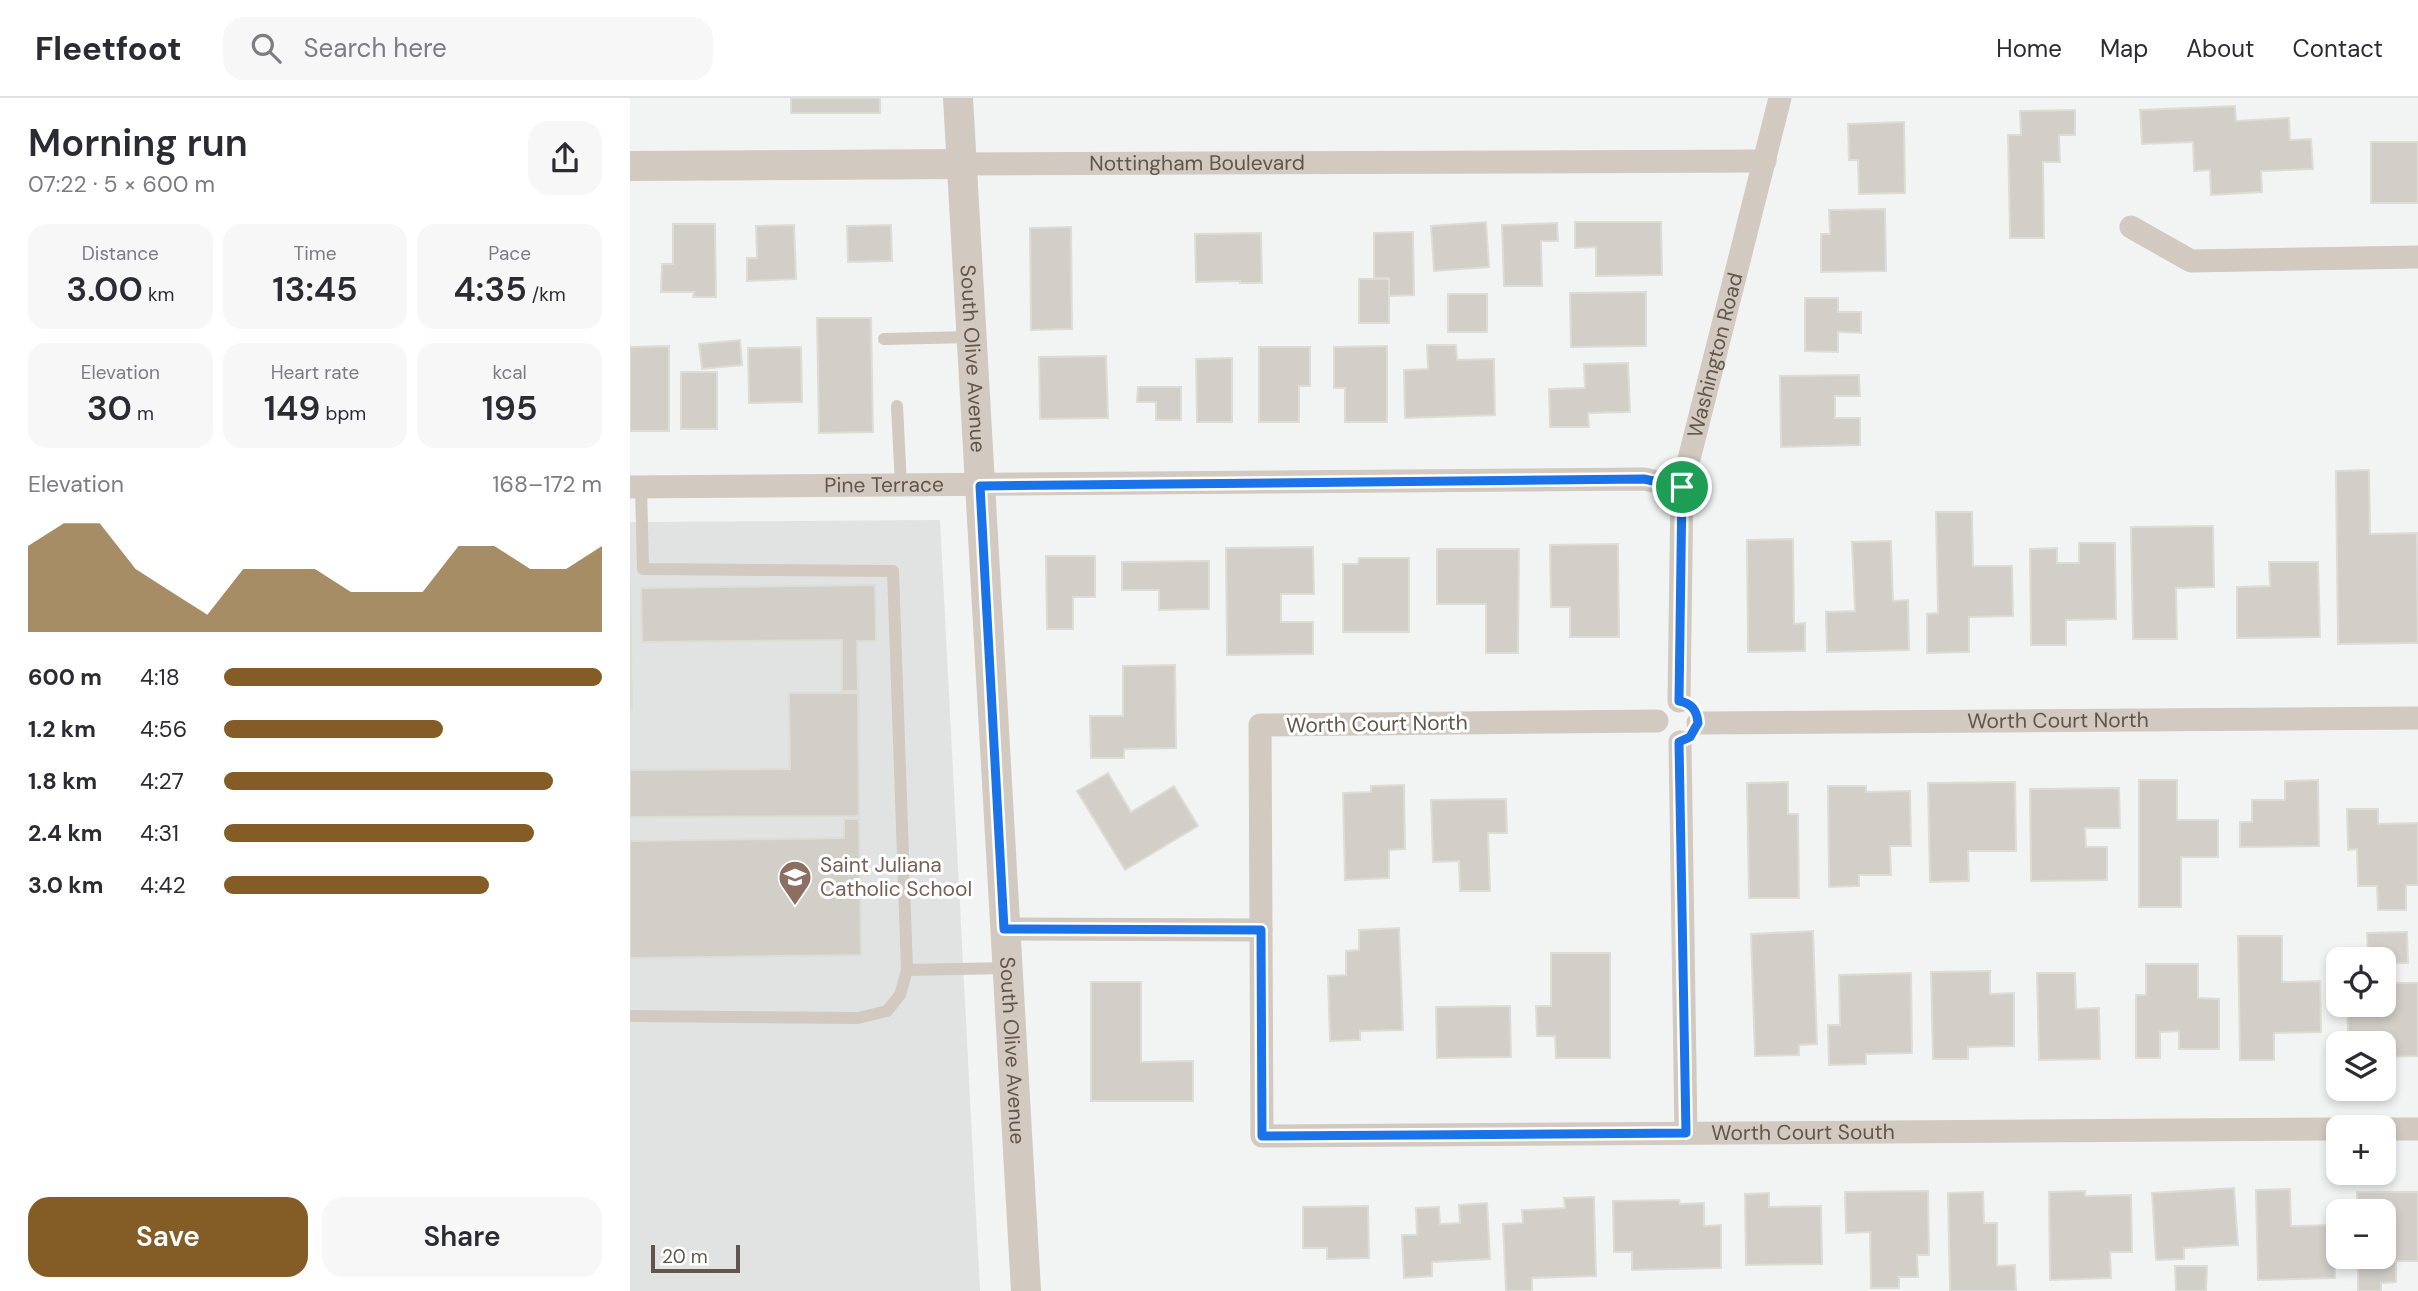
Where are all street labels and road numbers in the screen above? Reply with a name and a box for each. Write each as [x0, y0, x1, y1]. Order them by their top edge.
street label: Nottingham Boulevard [1089, 149, 1305, 178]
street label: South Olive Avenue [954, 264, 992, 453]
street label: Washington Road [1681, 270, 1749, 441]
street label: Pine Terrace [824, 471, 944, 499]
street label: Worth Court North [1967, 706, 2149, 735]
street label: Worth Court North [1286, 708, 1468, 740]
street label: South Olive Avenue [993, 956, 1032, 1145]
street label: Worth Court South [1711, 1118, 1895, 1147]

